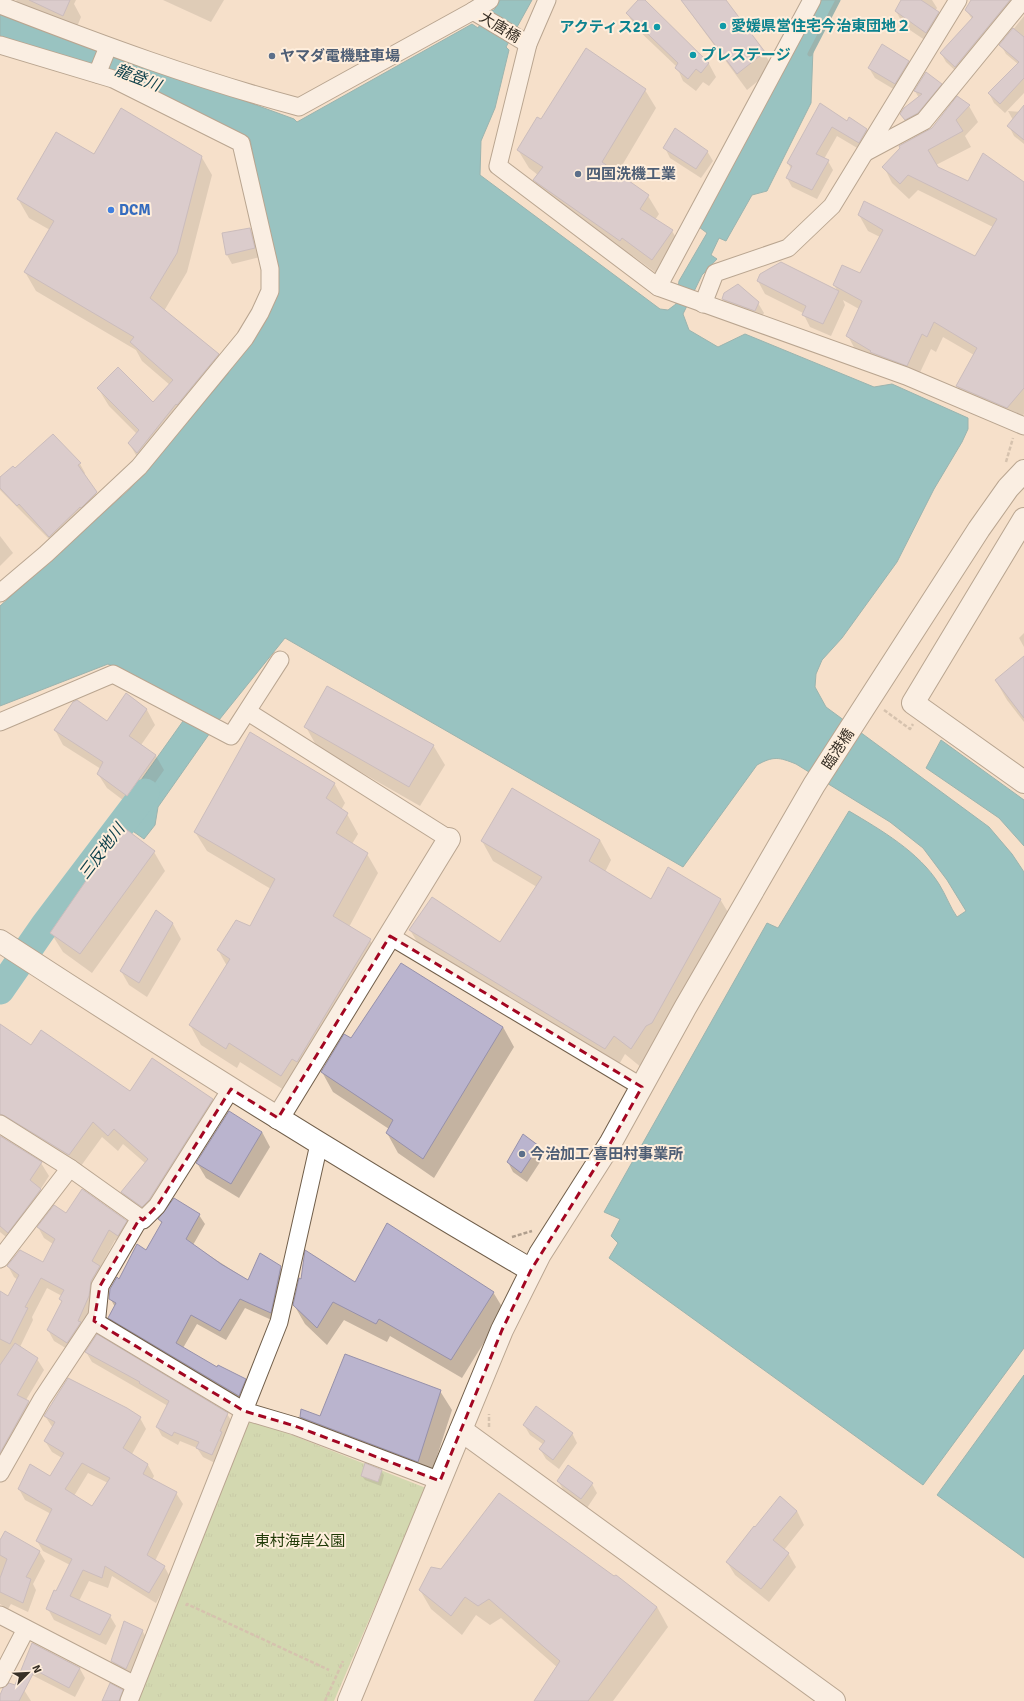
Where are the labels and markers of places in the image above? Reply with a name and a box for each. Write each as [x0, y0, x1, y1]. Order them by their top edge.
place label: 愛媛県営住宅今治東団地２ [731, 17, 911, 35]
place label: アクティス21 [559, 18, 649, 36]
marker: 愛媛県営住宅今治東団地２ [718, 21, 728, 31]
marker: アクティス21 [652, 22, 662, 32]
place label: プレステージ [701, 46, 791, 64]
place label: ヤマダ電機駐車場 [280, 47, 400, 65]
marker: プレステージ [688, 50, 698, 60]
marker: ヤマダ電機駐車場 [267, 51, 277, 61]
place label: 四国洗機工業 [586, 165, 676, 183]
marker: 四国洗機工業 [573, 169, 583, 179]
place label: DCM [119, 201, 151, 219]
marker: DCM [106, 205, 116, 215]
place label: 今治加工 喜田村事業所 [530, 1145, 683, 1163]
marker: 今治加工 喜田村事業所 [517, 1149, 527, 1159]

